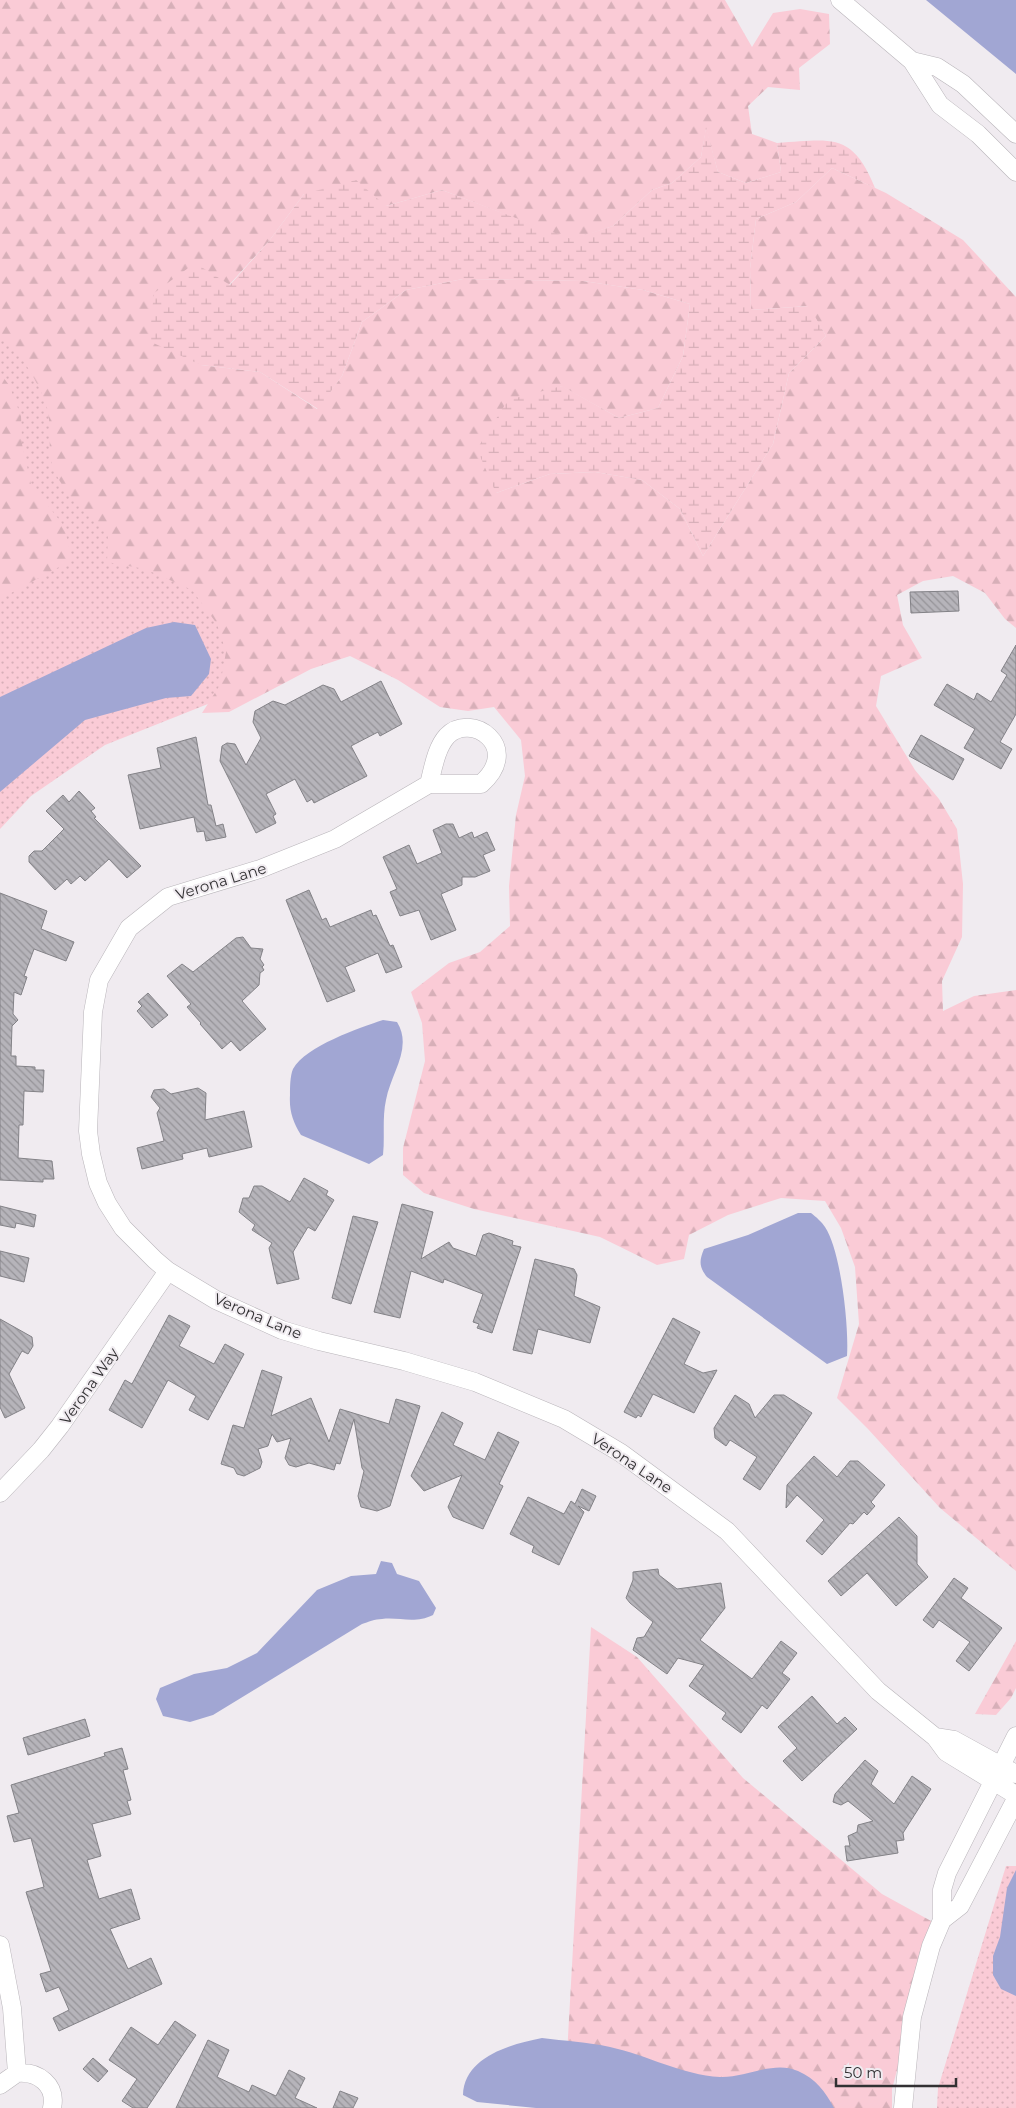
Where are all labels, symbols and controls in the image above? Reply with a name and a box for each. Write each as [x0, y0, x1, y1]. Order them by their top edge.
street label: Verona Lane [173, 858, 269, 904]
street label: Verona Lane [211, 1289, 305, 1343]
street label: Verona Way [56, 1343, 123, 1428]
street label: Verona Lane [588, 1429, 676, 1497]
scale bar [836, 2056, 956, 2088]
text: 50 m [844, 2063, 882, 2082]

